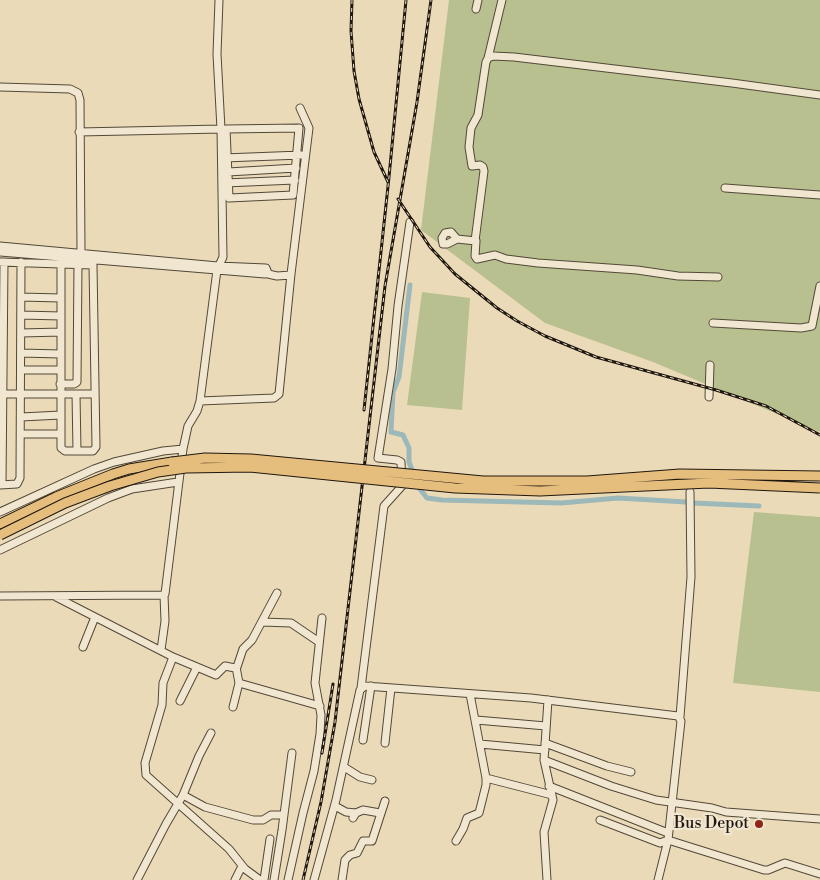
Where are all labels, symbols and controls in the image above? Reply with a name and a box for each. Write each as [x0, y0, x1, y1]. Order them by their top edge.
place label: Bus Depot [674, 814, 749, 834]
marker: Bus Depot [753, 818, 765, 830]

